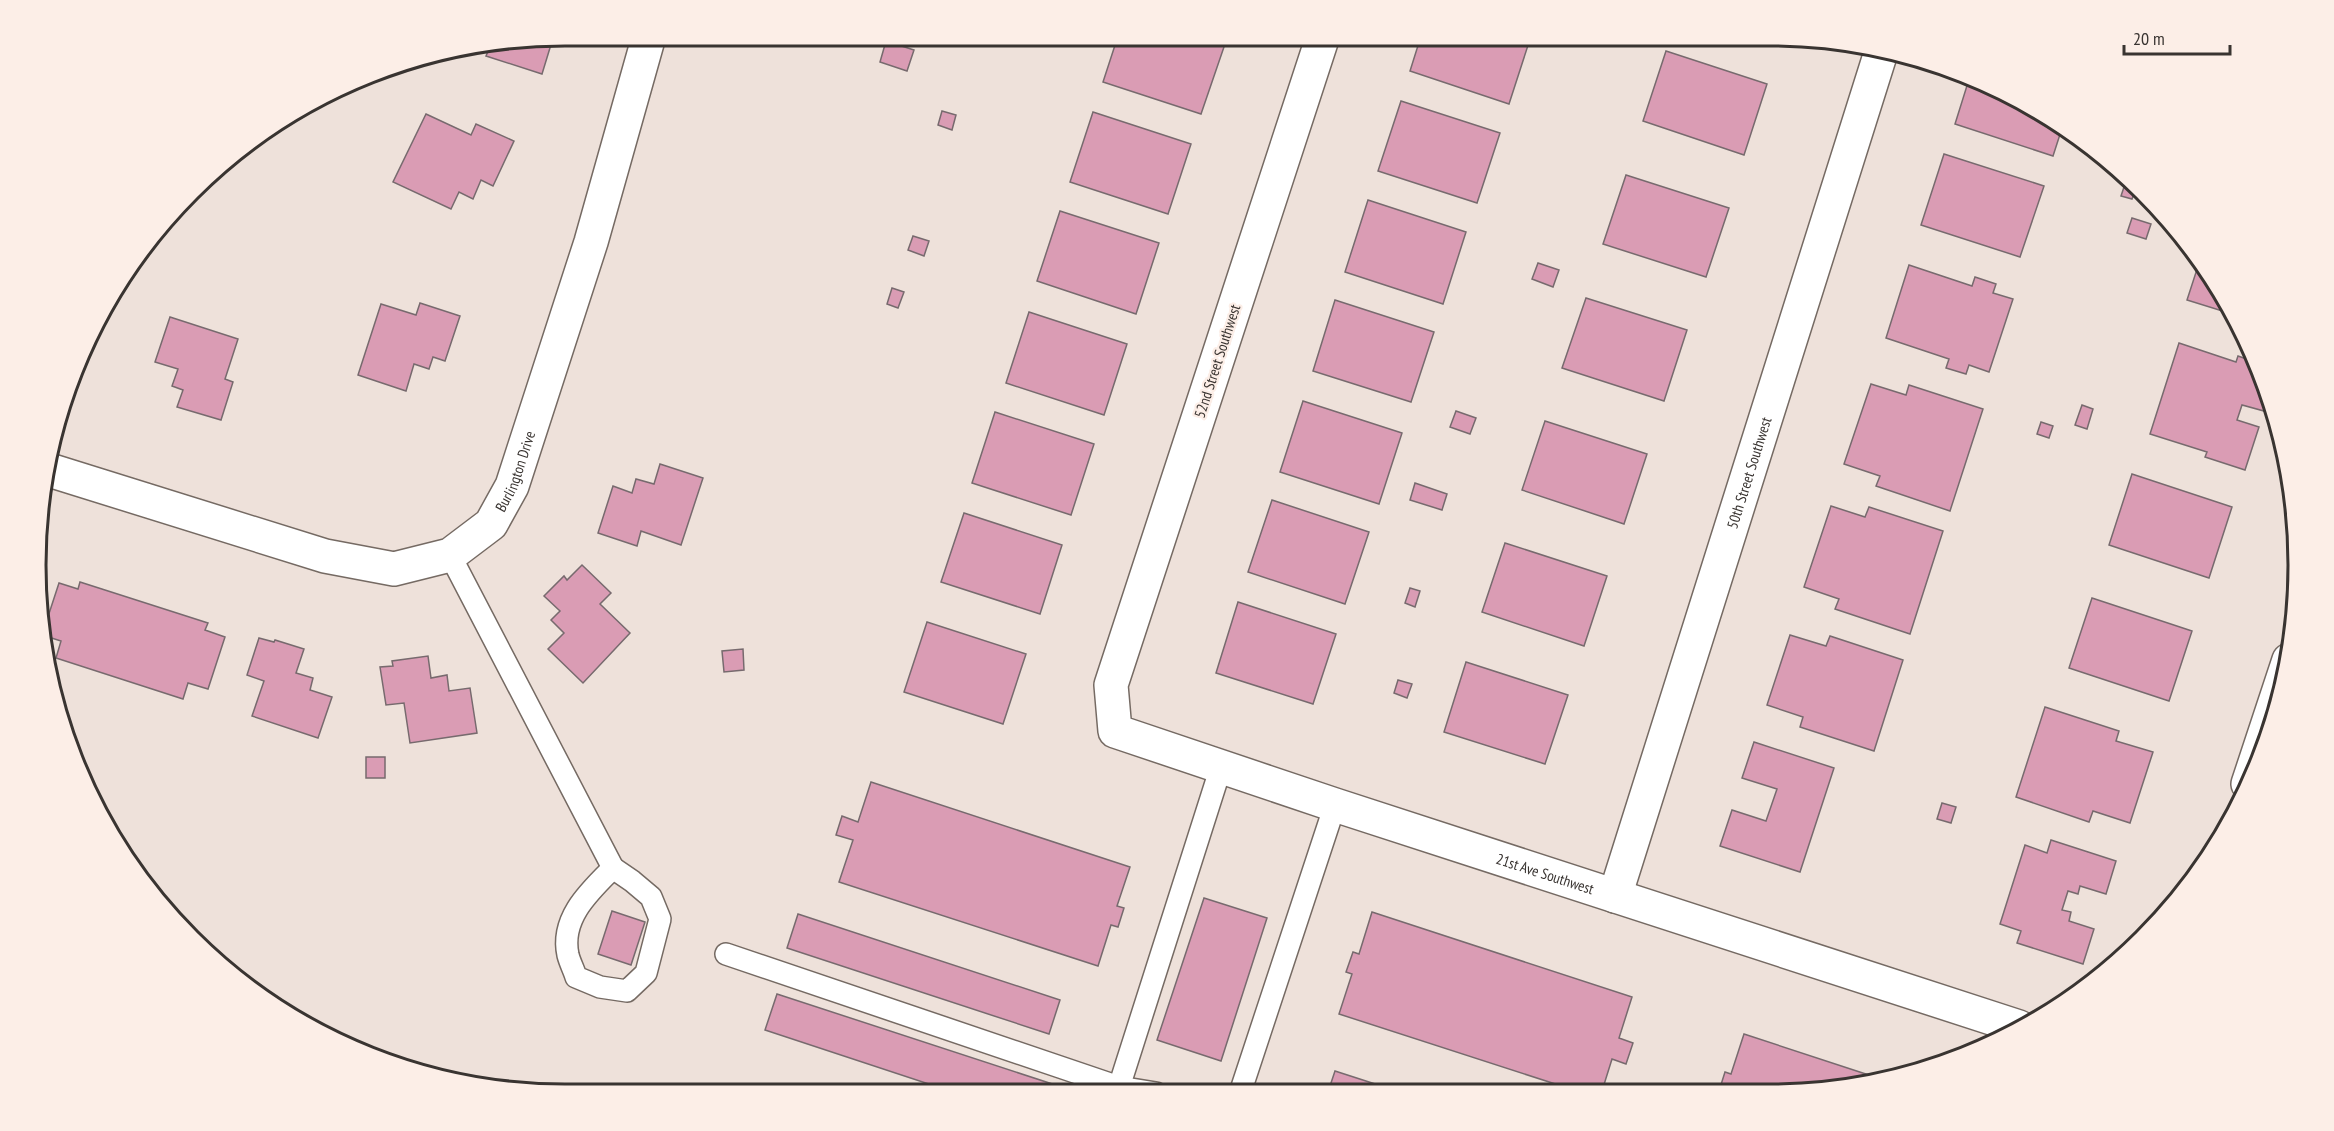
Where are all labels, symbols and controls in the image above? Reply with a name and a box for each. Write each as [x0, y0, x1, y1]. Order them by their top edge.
scale bar [2124, 18, 2230, 56]
text: 20 m [2133, 27, 2165, 50]
street label: 52nd Street Southwest [1190, 302, 1244, 420]
street label: 50th Street Southwest [1722, 414, 1775, 531]
street label: Burlington Drive [490, 428, 539, 515]
street label: 21st Ave Southwest [1494, 848, 1596, 898]

